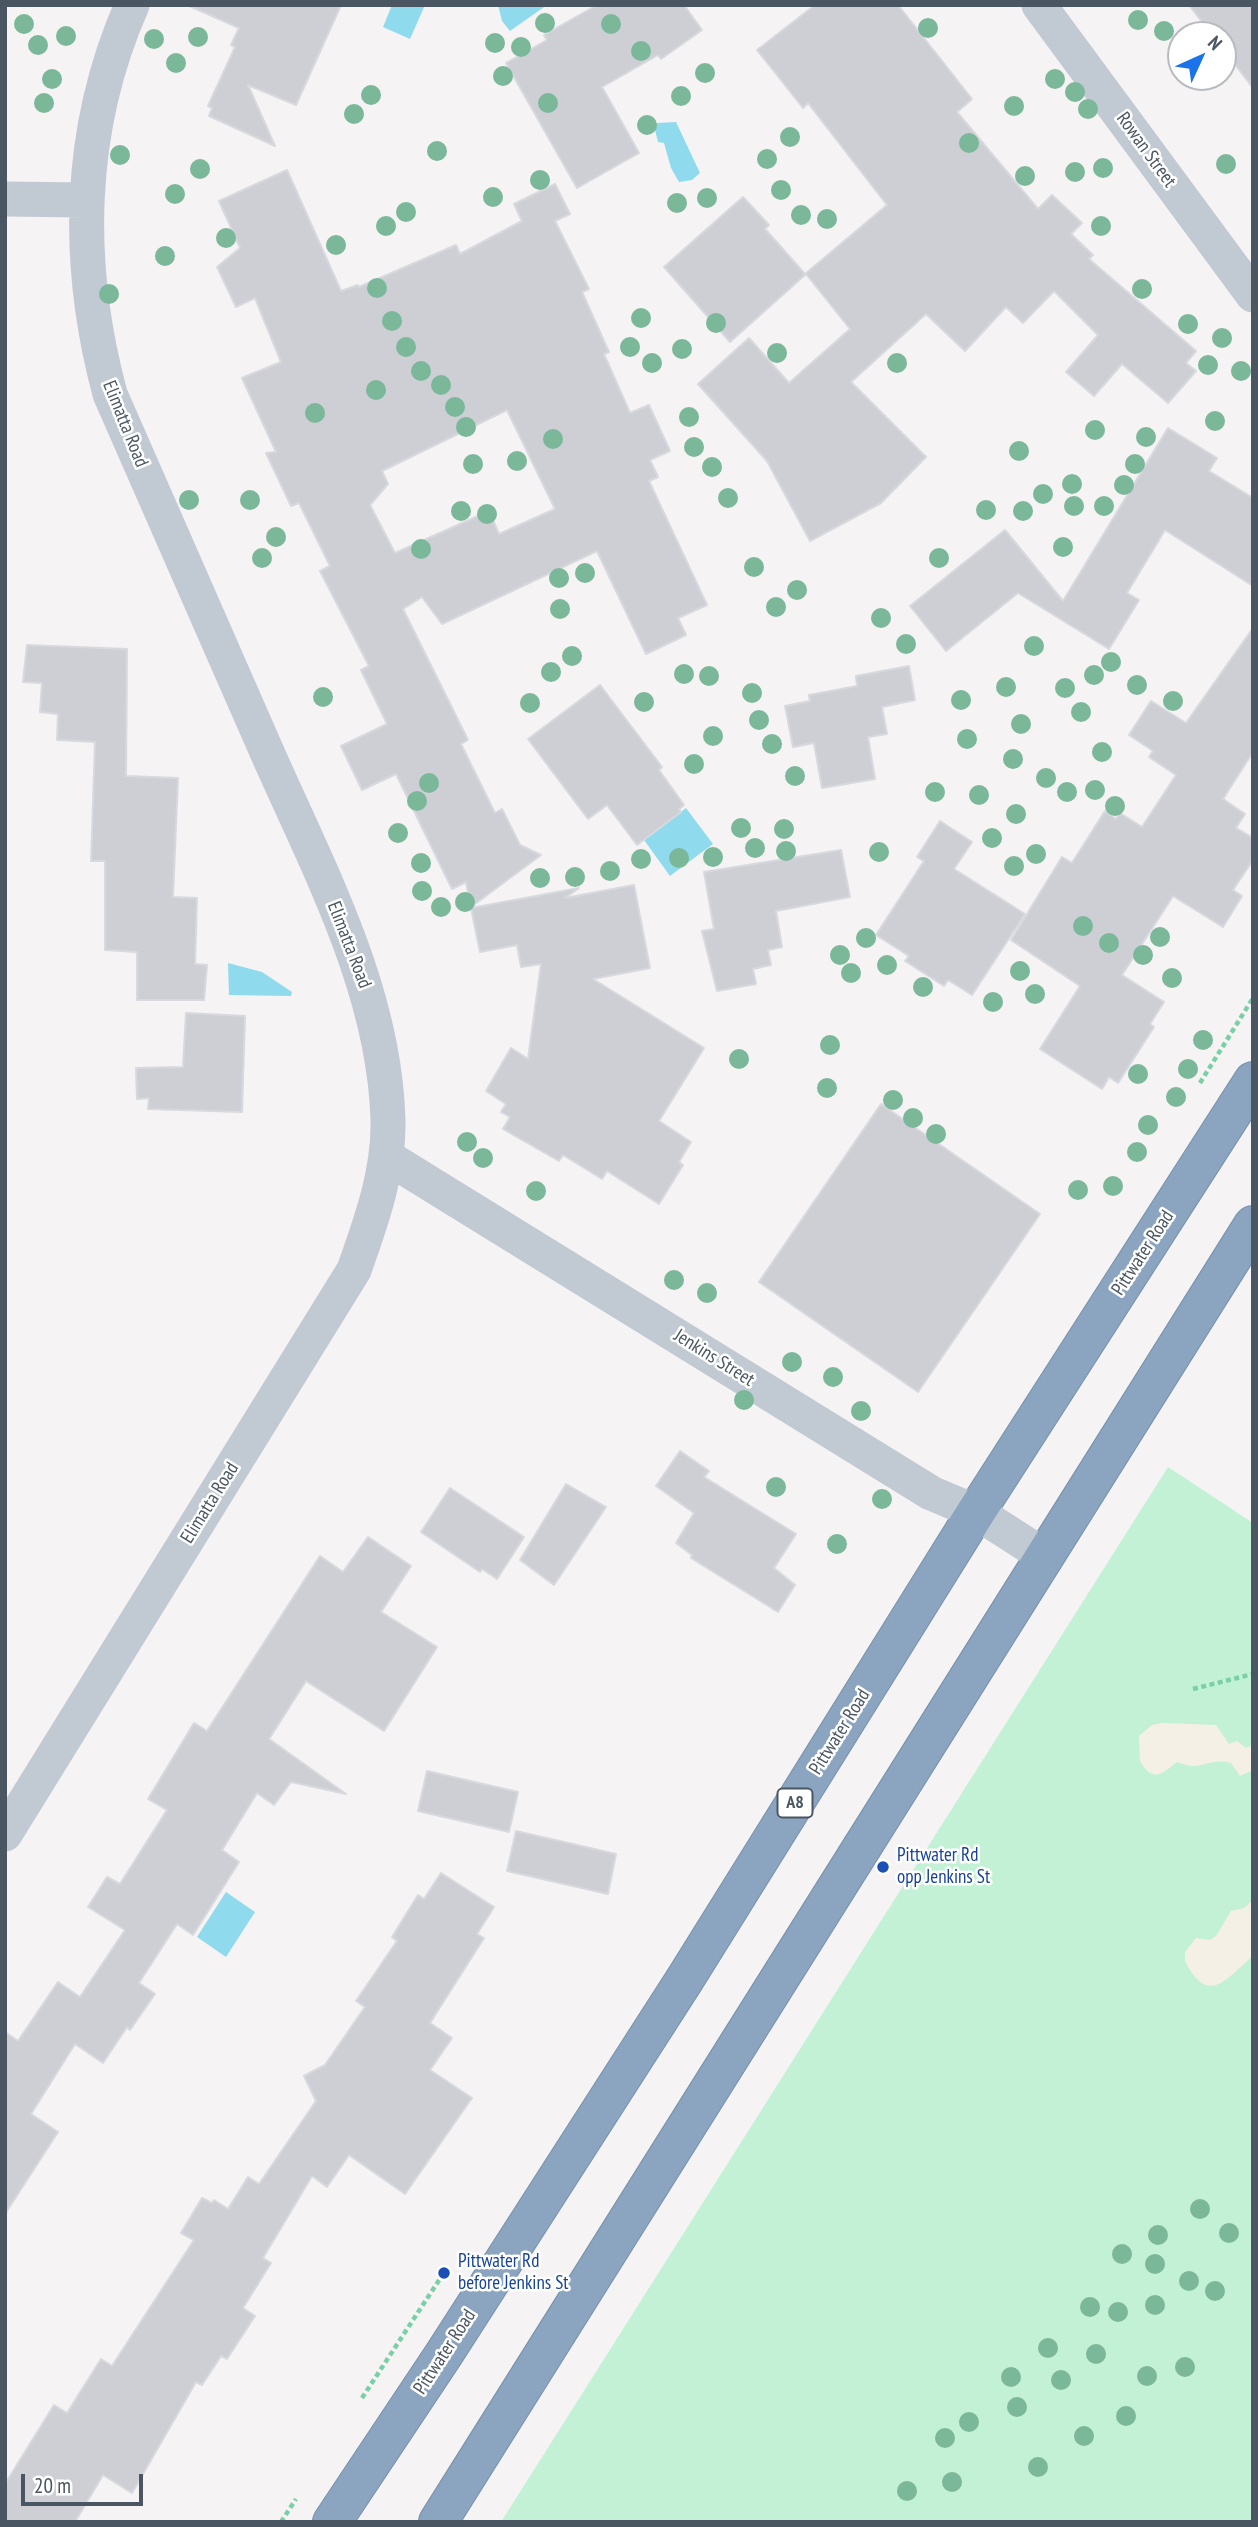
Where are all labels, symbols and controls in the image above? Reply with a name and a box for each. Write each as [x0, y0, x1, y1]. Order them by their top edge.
north arrow [1167, 21, 1237, 91]
text: N [1203, 30, 1228, 55]
street label: Rowan Street [1111, 108, 1181, 192]
street label: Elimatta Road [97, 377, 153, 471]
street label: Elimatta Road [322, 898, 376, 992]
street label: Pittwater Road [1107, 1206, 1179, 1300]
street label: Jenkins Street [670, 1324, 758, 1392]
street label: Elimatta Road [176, 1458, 244, 1548]
street label: Pittwater Road [805, 1685, 875, 1779]
road number: A8 [778, 1788, 812, 1817]
place label: Pittwater Rd opp Jenkins St [897, 1845, 990, 1889]
marker: Pittwater Rd opp Jenkins St [875, 1859, 891, 1875]
place label: Pittwater Rd before Jenkins St [458, 2251, 569, 2295]
marker: Pittwater Rd before Jenkins St [436, 2265, 452, 2281]
street label: Pittwater Road [409, 2305, 481, 2399]
scale bar [24, 2460, 147, 2504]
text: 20 m [34, 2472, 71, 2499]

